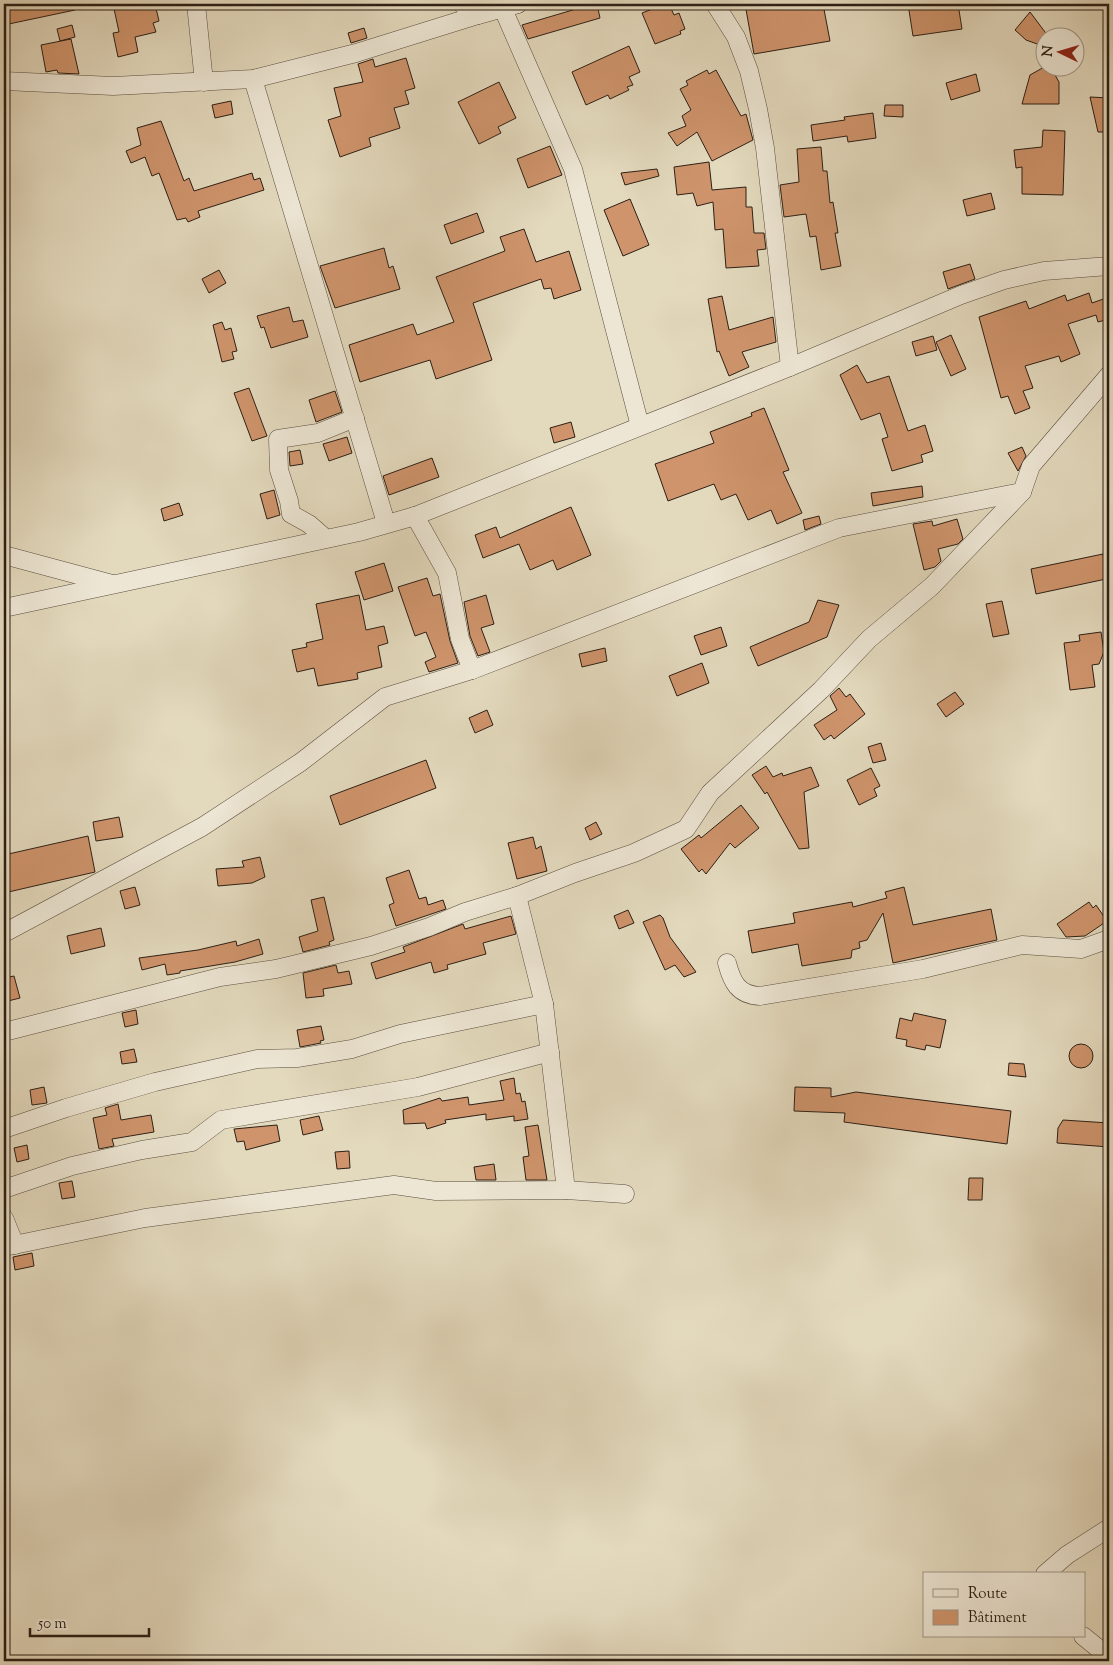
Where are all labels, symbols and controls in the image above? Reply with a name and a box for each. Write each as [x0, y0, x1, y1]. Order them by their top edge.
north arrow [1036, 28, 1086, 78]
text: N [1039, 45, 1059, 57]
legend [923, 1572, 1086, 1638]
text: Route [968, 1584, 1007, 1605]
scale bar [30, 1605, 149, 1637]
text: Bâtiment [968, 1608, 1027, 1629]
text: 50 m [37, 1614, 67, 1635]

